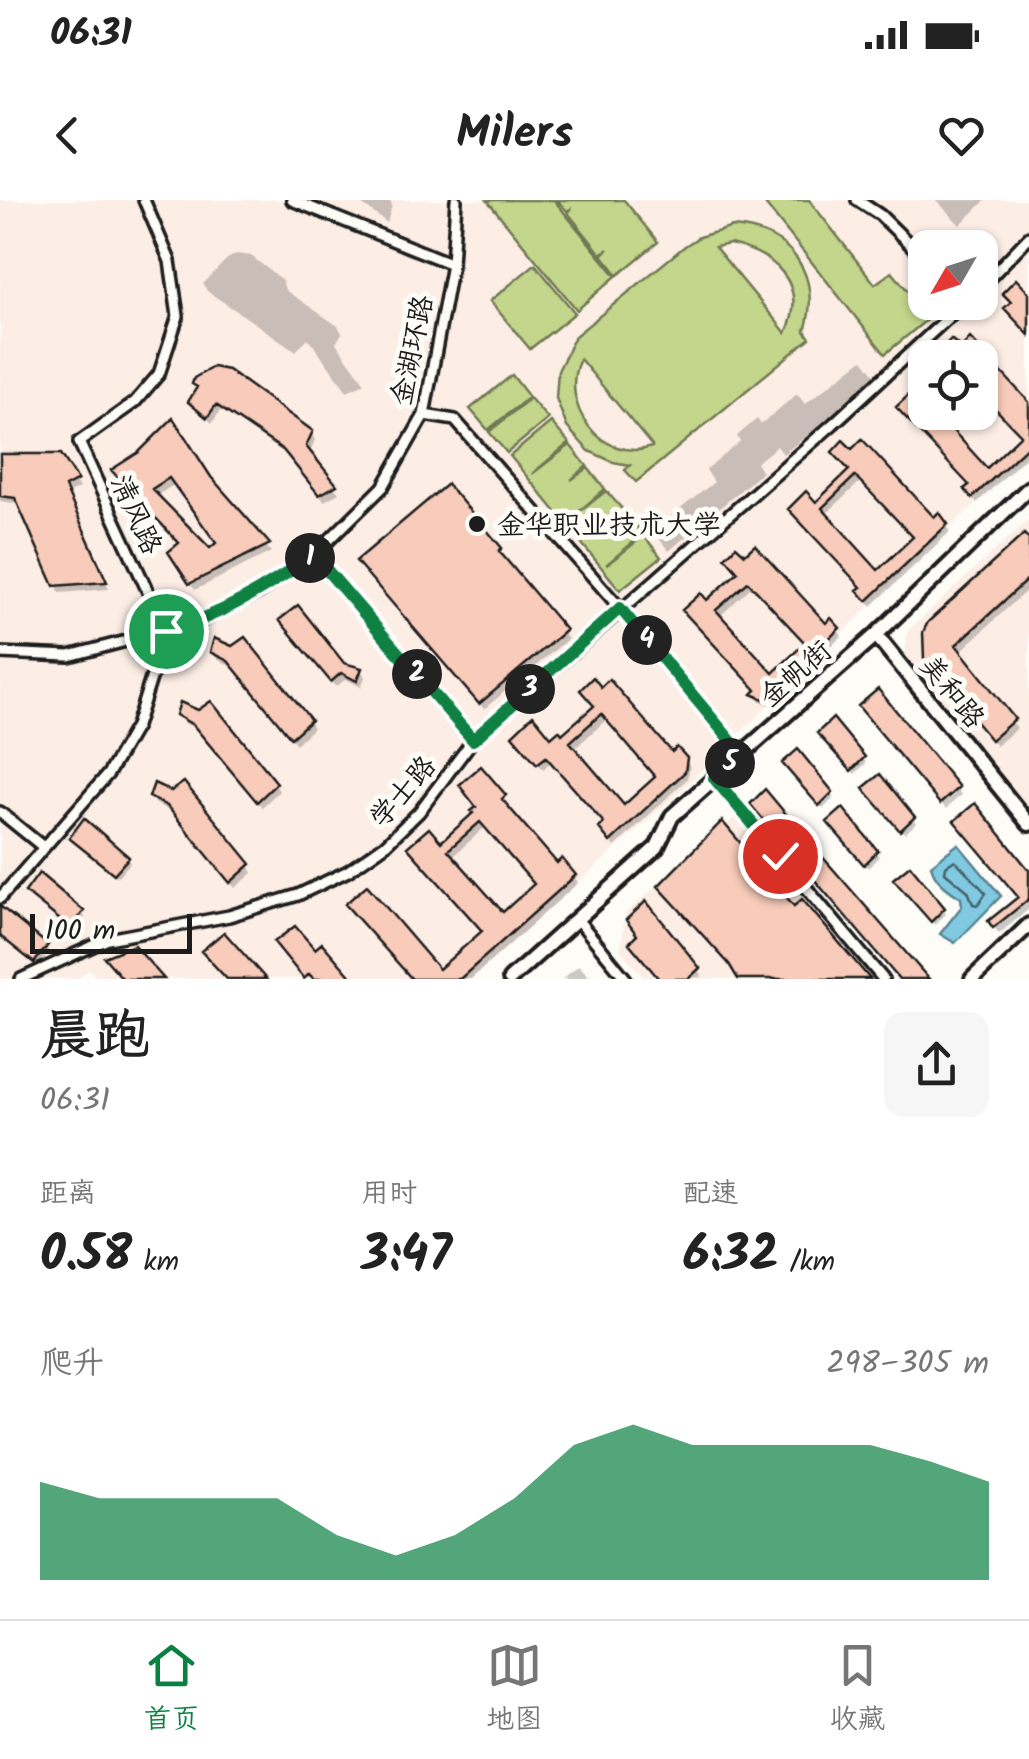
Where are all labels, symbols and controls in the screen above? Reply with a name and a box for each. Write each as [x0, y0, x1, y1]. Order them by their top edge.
text: 06:31 [50, 5, 132, 65]
text: Milers [456, 99, 573, 171]
icon: back [40, 108, 95, 163]
icon: heart [934, 108, 989, 163]
north arrow [908, 230, 998, 320]
map controls [908, 230, 998, 430]
street label: 金湖环路 [380, 291, 447, 410]
button: locate [908, 340, 998, 430]
street label: 清风路 [97, 467, 173, 563]
place label: 金华职业技术大学 [497, 504, 721, 549]
marker: 金华职业技术大学 [466, 513, 488, 535]
pin: 1 [285, 533, 335, 583]
text: 1 [306, 535, 314, 580]
pin [124, 589, 209, 674]
icon: arrive [139, 604, 194, 659]
pin: 4 [622, 615, 672, 665]
text: 4 [639, 617, 655, 662]
street label: 金帆街 [750, 630, 843, 719]
street label: 美和路 [907, 646, 995, 739]
pin: 2 [392, 649, 442, 699]
text: 2 [409, 651, 425, 696]
pin: 3 [505, 664, 555, 714]
text: 3 [522, 666, 538, 711]
pin: 5 [705, 738, 755, 788]
text: 5 [723, 740, 737, 785]
street label: 学士路 [359, 746, 448, 839]
pin [738, 814, 823, 899]
icon: check [753, 829, 808, 884]
scale bar [30, 909, 192, 954]
text: 100 m [45, 909, 115, 954]
text: 晨跑 [40, 995, 150, 1082]
button: share [884, 1012, 989, 1117]
text: 06:31 [40, 1076, 110, 1127]
text: 距离 [40, 1172, 96, 1217]
text: 用时 [361, 1172, 417, 1217]
text: 配速 [683, 1172, 739, 1217]
text: 0.58 [40, 1217, 132, 1297]
text: 3:47 [361, 1217, 452, 1297]
text: 6:32 [683, 1217, 779, 1297]
text: km [132, 1240, 179, 1285]
text: /km [779, 1240, 835, 1285]
text: 爬升 [40, 1339, 104, 1390]
text: 298–305 m [826, 1339, 989, 1390]
tab: 首页 [143, 1638, 200, 1743]
tab: 地图 [486, 1638, 543, 1743]
tab: 收藏 [829, 1638, 886, 1743]

